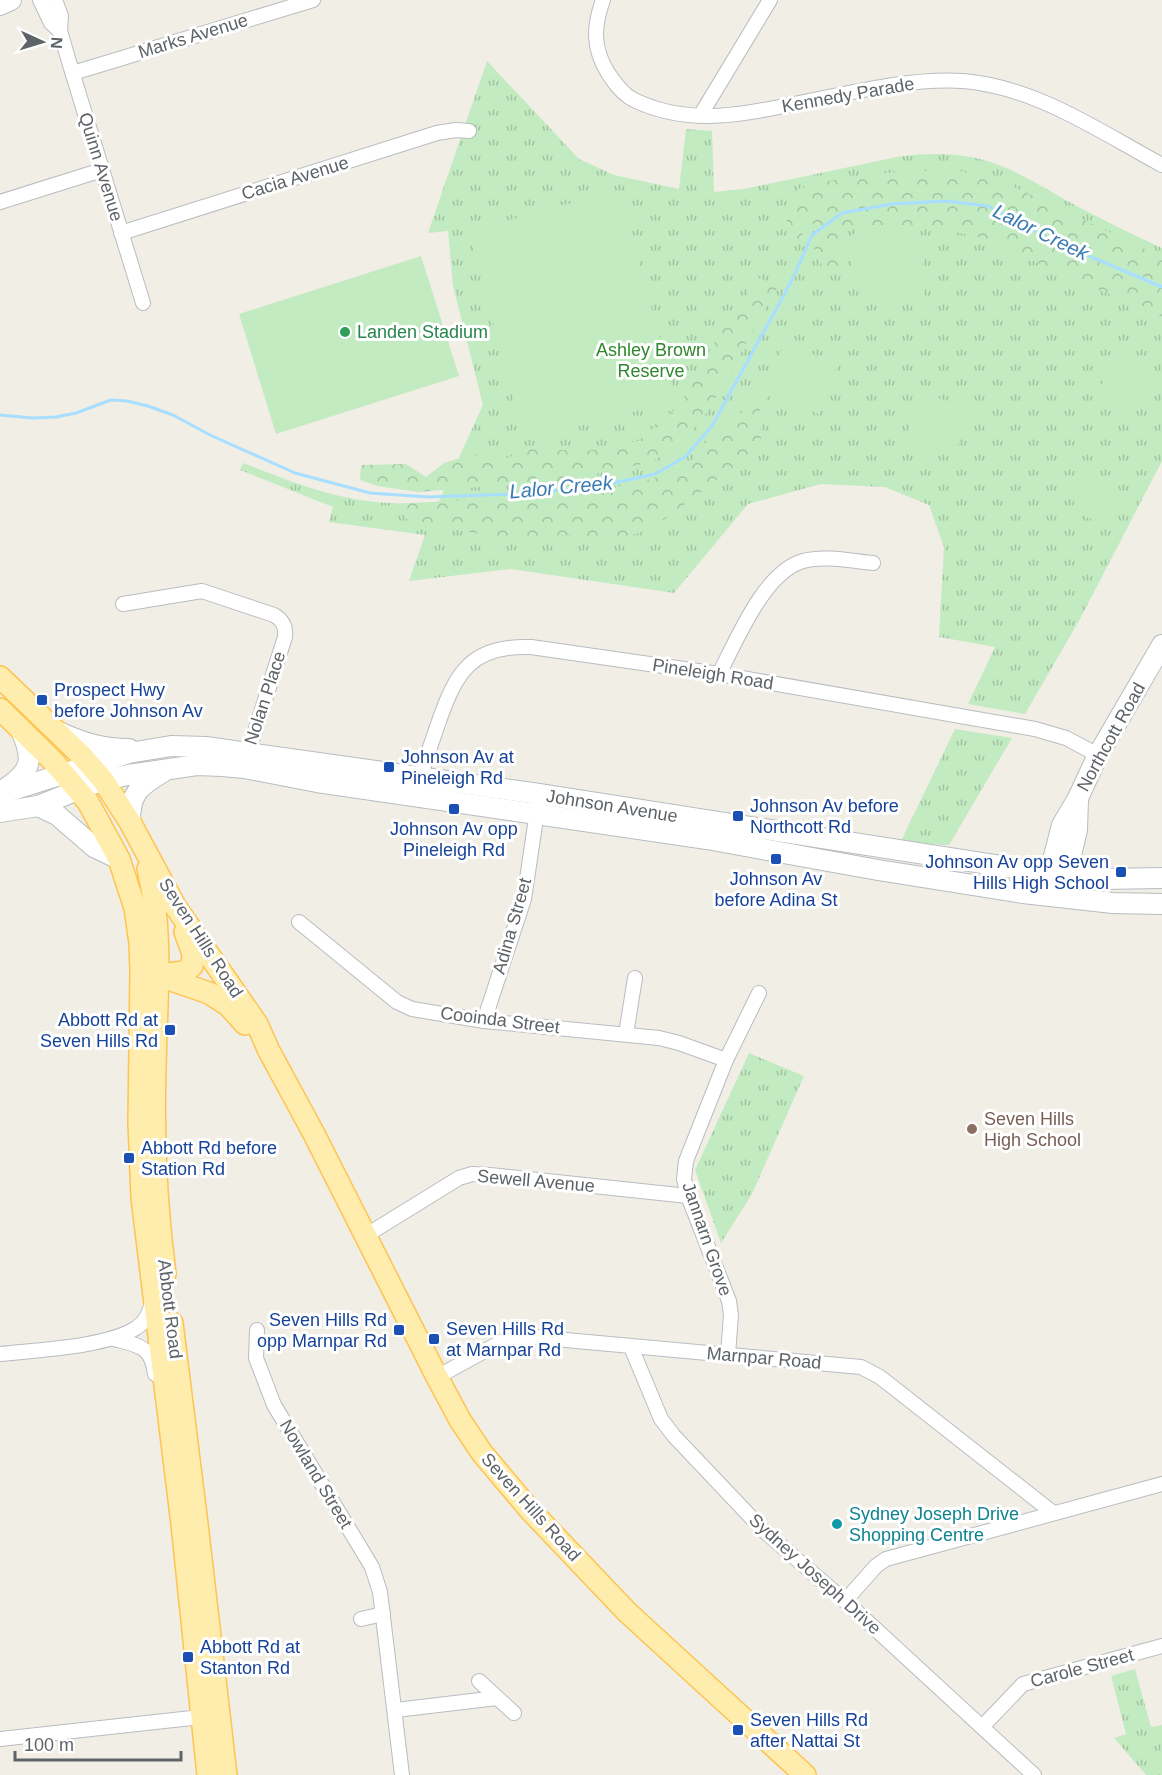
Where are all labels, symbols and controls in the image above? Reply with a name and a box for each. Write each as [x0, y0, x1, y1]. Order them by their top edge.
street label: Marks Avenue [136, 10, 250, 62]
north arrow [12, 12, 72, 72]
text: N [48, 37, 65, 49]
street label: Kennedy Parade [780, 74, 916, 116]
street label: Quinn Avenue [75, 110, 127, 224]
street label: Cacia Avenue [239, 152, 351, 204]
water label: Lalor Creek [990, 199, 1093, 265]
place label: Landen Stadium [357, 322, 488, 342]
marker: Landen Stadium [338, 325, 352, 339]
park label: Ashley Brown Reserve [596, 340, 706, 381]
water label: Lalor Creek [509, 471, 614, 502]
street label: Nolan Place [240, 649, 290, 747]
street label: Pineleigh Road [651, 655, 775, 693]
street label: Northcott Road [1073, 679, 1149, 795]
place label: Prospect Hwy before Johnson Av [54, 680, 203, 721]
marker: Prospect Hwy before Johnson Av [35, 693, 49, 707]
place label: Johnson Av at Pineleigh Rd [401, 747, 514, 788]
marker: Johnson Av at Pineleigh Rd [382, 760, 396, 774]
street label: Johnson Avenue [545, 786, 679, 826]
place label: Johnson Av before Northcott Rd [750, 796, 899, 837]
marker: Johnson Av opp Pineleigh Rd [447, 802, 461, 816]
marker: Johnson Av before Northcott Rd [731, 809, 745, 823]
place label: Johnson Av opp Pineleigh Rd [390, 819, 518, 860]
marker: Johnson Av before Adina St [769, 852, 783, 866]
place label: Johnson Av opp Seven Hills High School [925, 852, 1109, 893]
marker: Johnson Av opp Seven Hills High School [1114, 865, 1128, 879]
place label: Johnson Av before Adina St [714, 869, 838, 910]
street label: Seven Hills Road [155, 875, 247, 1001]
street label: Adina Street [489, 876, 535, 976]
street label: Cooinda Street [439, 1003, 561, 1037]
place label: Abbott Rd at Seven Hills Rd [40, 1010, 158, 1051]
marker: Abbott Rd at Seven Hills Rd [163, 1023, 177, 1037]
place label: Seven Hills High School [984, 1109, 1081, 1150]
marker: Seven Hills High School [965, 1122, 979, 1136]
place label: Abbott Rd before Station Rd [141, 1138, 277, 1179]
marker: Abbott Rd before Station Rd [122, 1151, 136, 1165]
street label: Sewell Avenue [476, 1166, 596, 1196]
street label: Jannarn Grove [678, 1179, 736, 1299]
street label: Abbott Road [154, 1258, 186, 1360]
place label: Seven Hills Rd opp Marnpar Rd [257, 1310, 387, 1351]
place label: Seven Hills Rd at Marnpar Rd [446, 1319, 564, 1360]
marker: Seven Hills Rd opp Marnpar Rd [392, 1323, 406, 1337]
marker: Seven Hills Rd at Marnpar Rd [427, 1332, 441, 1346]
street label: Marnpar Road [706, 1343, 822, 1373]
street label: Nowland Street [276, 1416, 356, 1532]
street label: Seven Hills Road [477, 1449, 585, 1565]
place label: Sydney Joseph Drive Shopping Centre [849, 1504, 1019, 1545]
street label: Sydney Joseph Drive [745, 1510, 885, 1638]
marker: Sydney Joseph Drive Shopping Centre [830, 1517, 844, 1531]
place label: Abbott Rd at Stanton Rd [200, 1637, 300, 1678]
street label: Carole Street [1028, 1645, 1136, 1691]
marker: Abbott Rd at Stanton Rd [181, 1650, 195, 1664]
place label: Seven Hills Rd after Nattai St [750, 1710, 868, 1751]
marker: Seven Hills Rd after Nattai St [731, 1723, 745, 1737]
scale bar [15, 1724, 182, 1762]
text: 100 m [24, 1735, 74, 1755]

